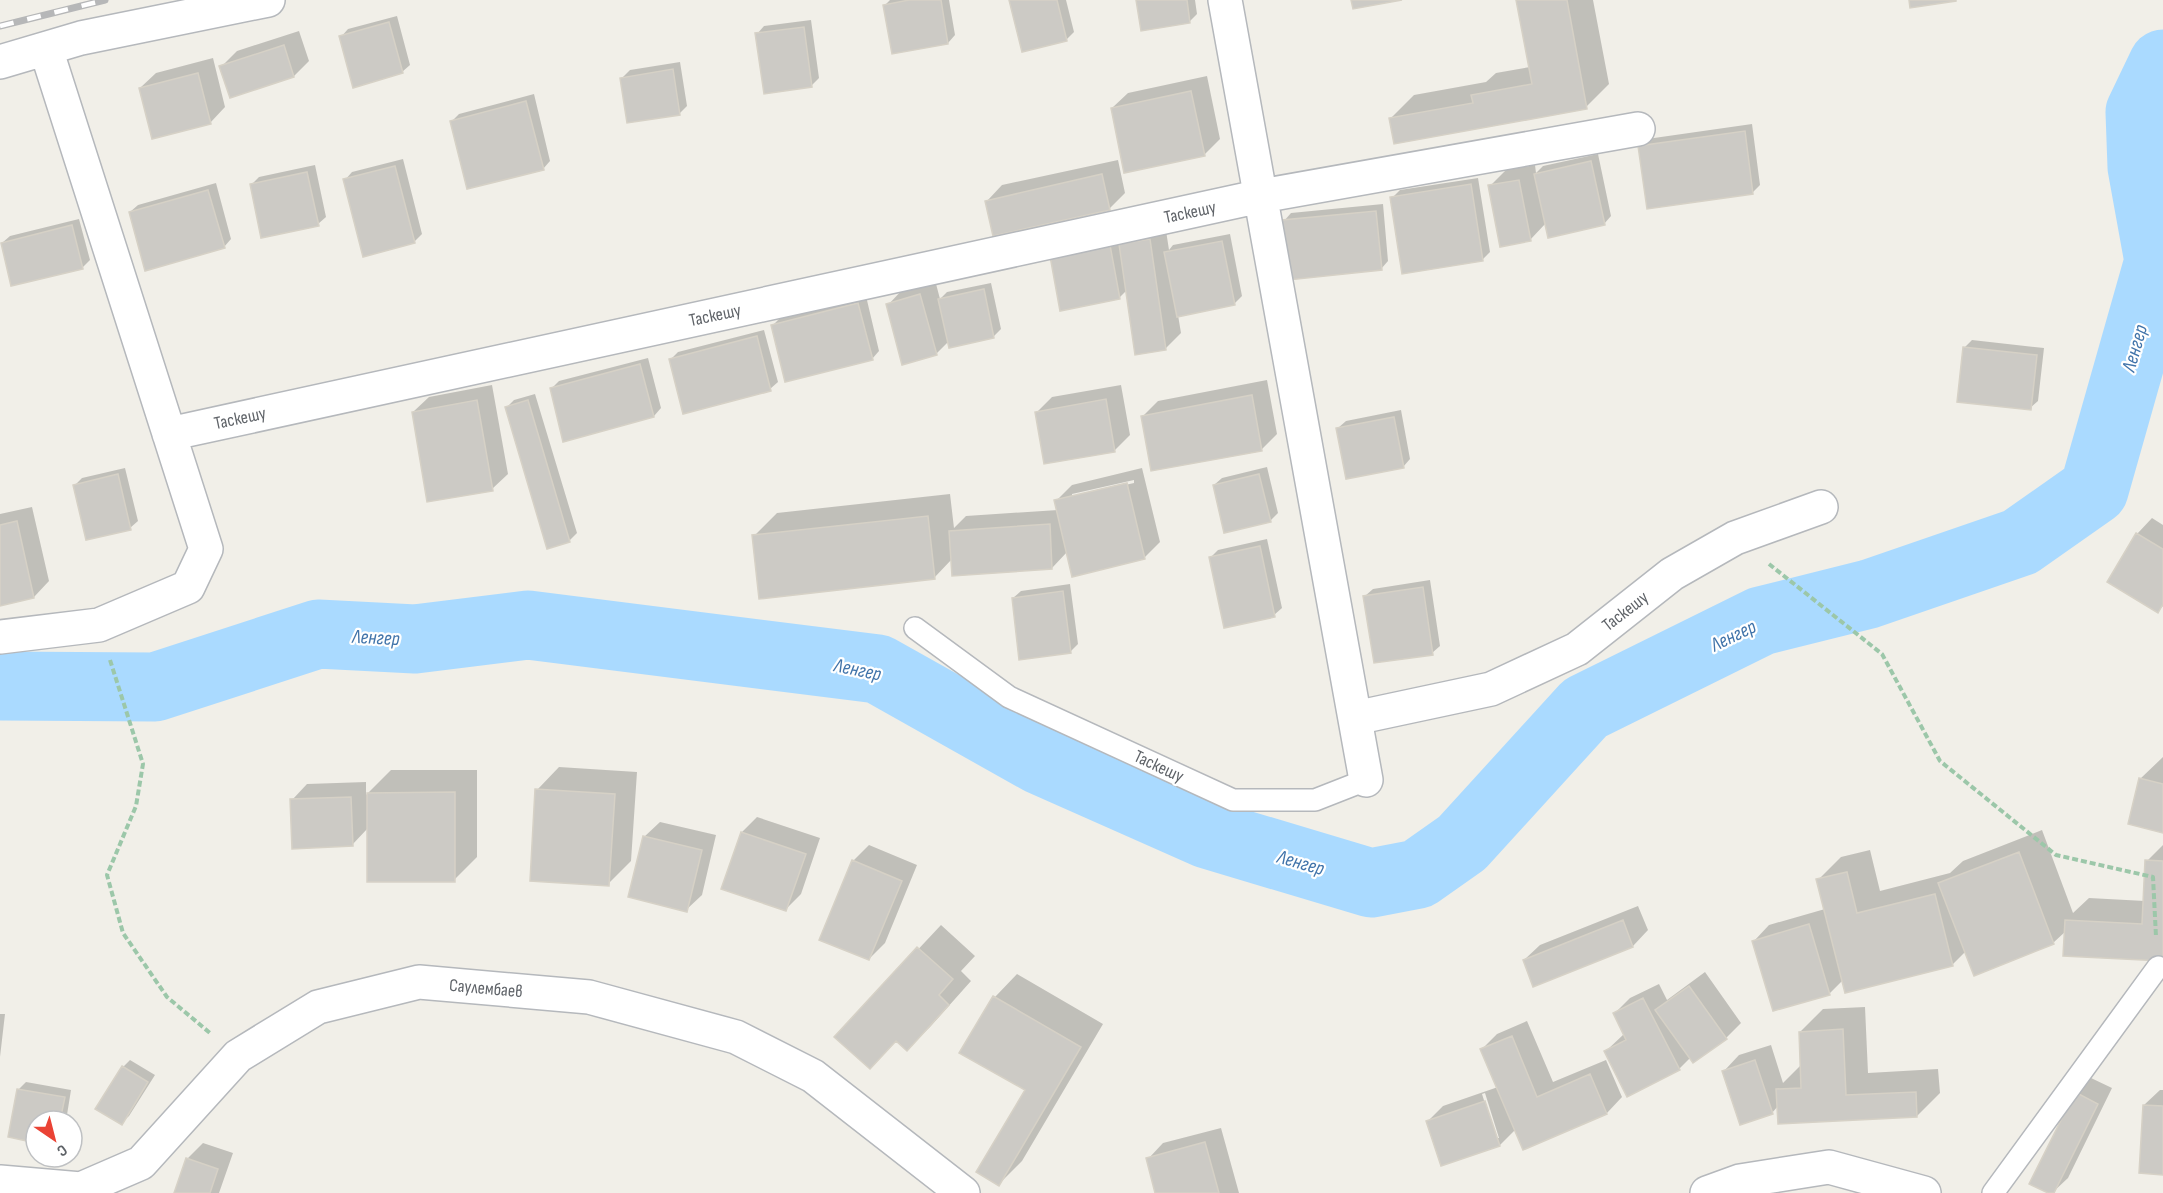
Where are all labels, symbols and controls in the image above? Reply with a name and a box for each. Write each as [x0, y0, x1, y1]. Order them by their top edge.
street label: Таскешу [1162, 197, 1218, 228]
street label: Таскешу [687, 300, 743, 331]
water label: Ленгер [2117, 322, 2153, 375]
street label: Таскешу [212, 403, 268, 434]
street label: Таскешу [1598, 587, 1652, 636]
water label: Ленгер [1706, 615, 1760, 658]
water label: Ленгер [351, 625, 400, 651]
water label: Ленгер [831, 653, 884, 687]
street label: Таскешу [1131, 746, 1187, 787]
water label: Ленгер [1274, 845, 1327, 881]
street label: Саулембаев [448, 975, 524, 1002]
north arrow [24, 1109, 84, 1169]
text: С [53, 1140, 71, 1160]

